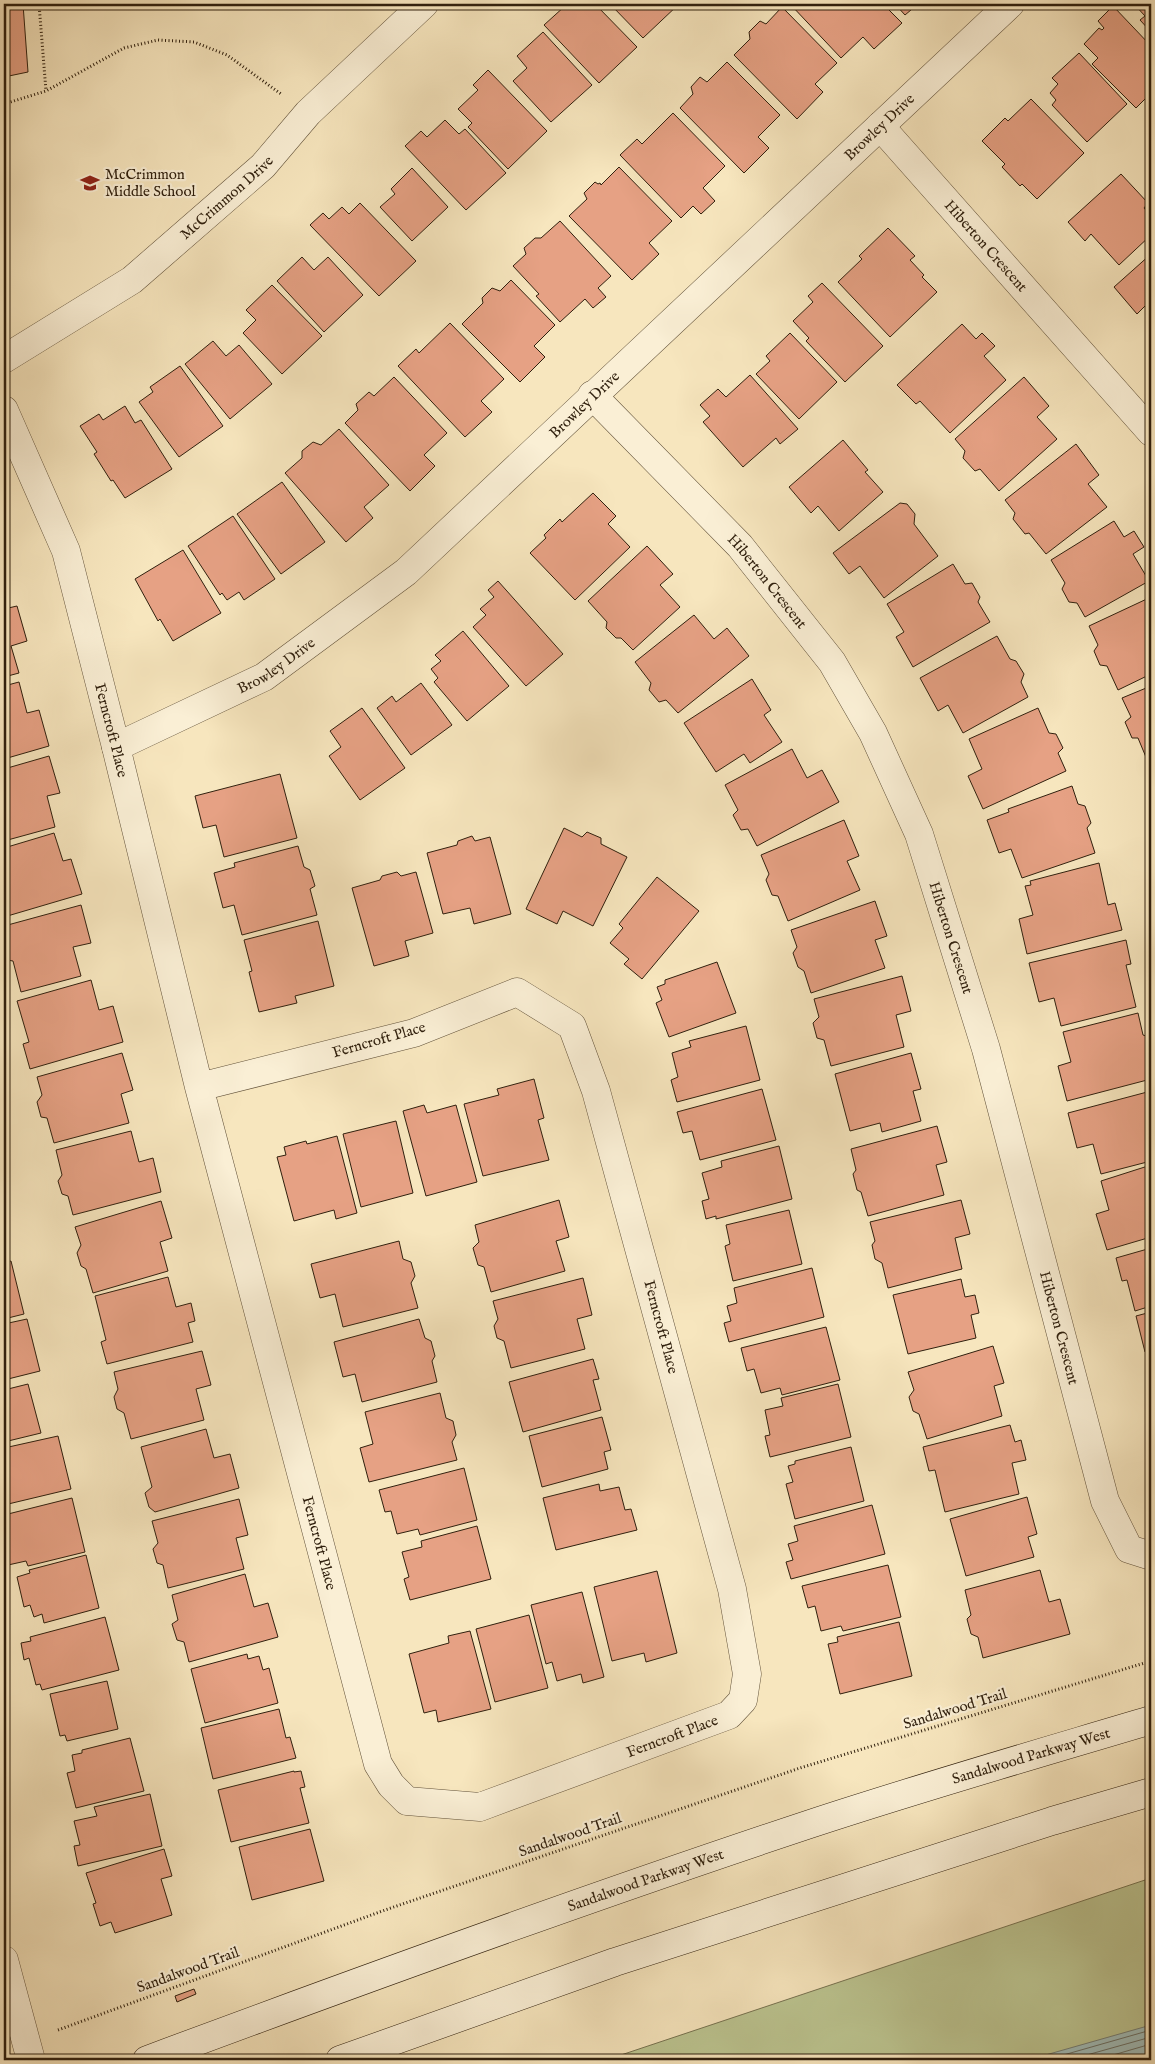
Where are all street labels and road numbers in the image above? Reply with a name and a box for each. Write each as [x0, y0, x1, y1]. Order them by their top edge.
street label: Browley Drive [840, 89, 919, 165]
street label: McCrimmon Drive [176, 151, 277, 243]
street label: Hiberton Crescent [940, 196, 1032, 296]
street label: Browley Drive [545, 367, 624, 442]
street label: Hiberton Crescent [724, 530, 811, 632]
street label: Browley Drive [234, 633, 319, 698]
street label: Ferncroft Place [91, 681, 133, 779]
street label: Hiberton Crescent [925, 879, 978, 996]
street label: Ferncroft Place [330, 1018, 428, 1062]
street label: Hiberton Crescent [1035, 1269, 1083, 1387]
street label: Ferncroft Place [639, 1278, 683, 1376]
street label: Ferncroft Place [298, 1494, 341, 1592]
street label: Sandalwood Trail [901, 1684, 1010, 1734]
street label: Ferncroft Place [624, 1710, 721, 1762]
street label: Sandalwood Parkway West [950, 1723, 1112, 1788]
street label: Sandalwood Trail [516, 1808, 625, 1861]
street label: Sandalwood Parkway West [565, 1844, 726, 1916]
street label: Sandalwood Trail [134, 1942, 243, 1997]

